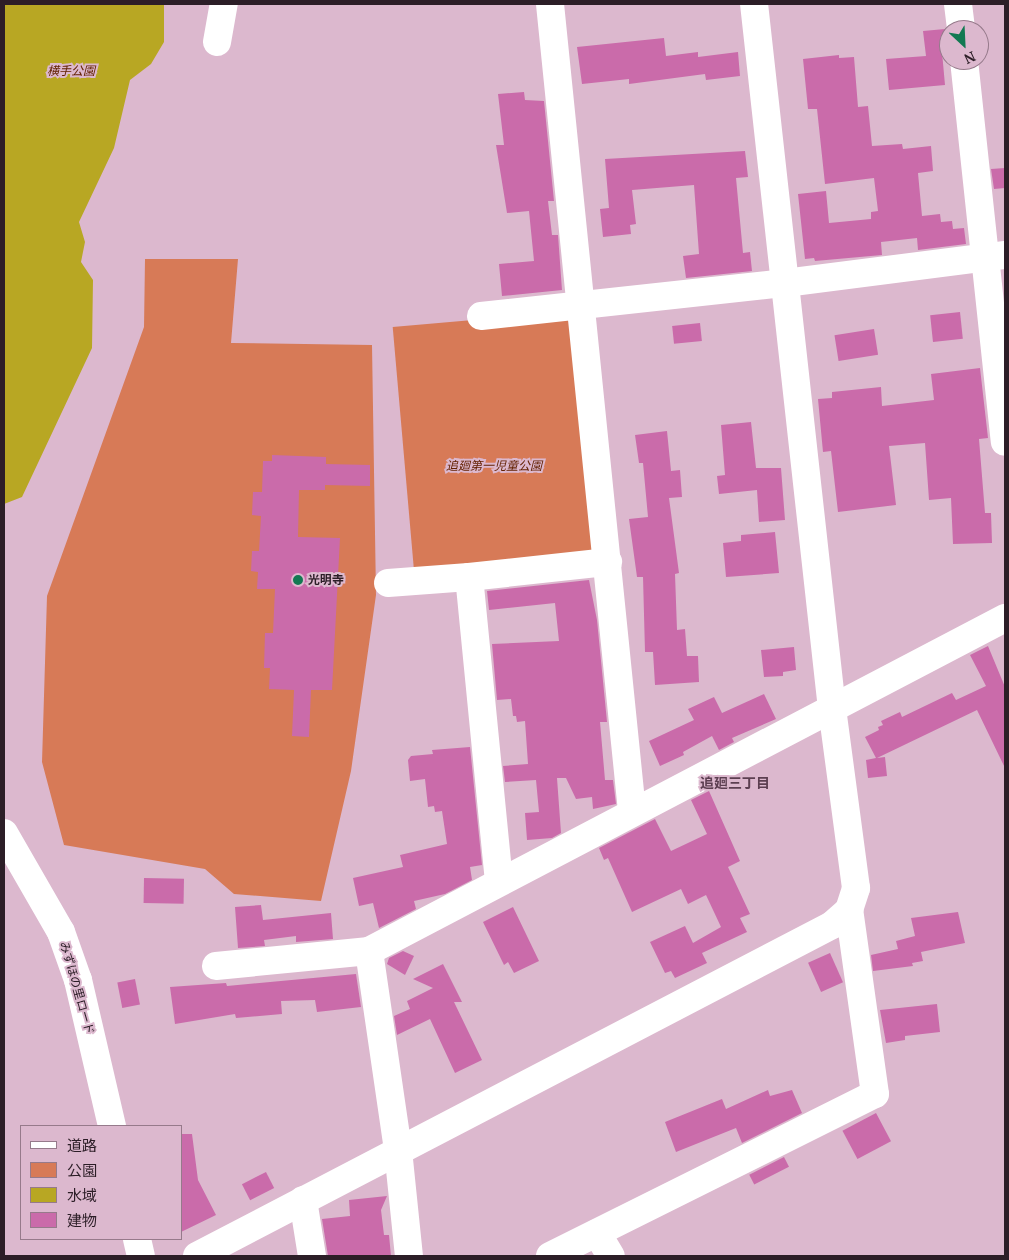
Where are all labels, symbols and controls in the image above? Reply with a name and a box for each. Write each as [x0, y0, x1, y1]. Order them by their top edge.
north arrow [939, 20, 989, 70]
text: N [961, 47, 979, 69]
park label: 横手公園 [47, 64, 95, 78]
park label: 追廻第一児童公園 [446, 459, 542, 473]
place label: 光明寺 [308, 573, 344, 587]
marker: 光明寺 [292, 574, 304, 586]
district label: 追廻三丁目 [700, 775, 770, 791]
street label: みずほの里ロード [57, 940, 97, 1036]
legend [20, 1125, 182, 1240]
text: 道路 [67, 1135, 97, 1155]
text: 公園 [67, 1160, 97, 1180]
text: 水域 [67, 1185, 97, 1205]
text: 建物 [67, 1210, 97, 1230]

